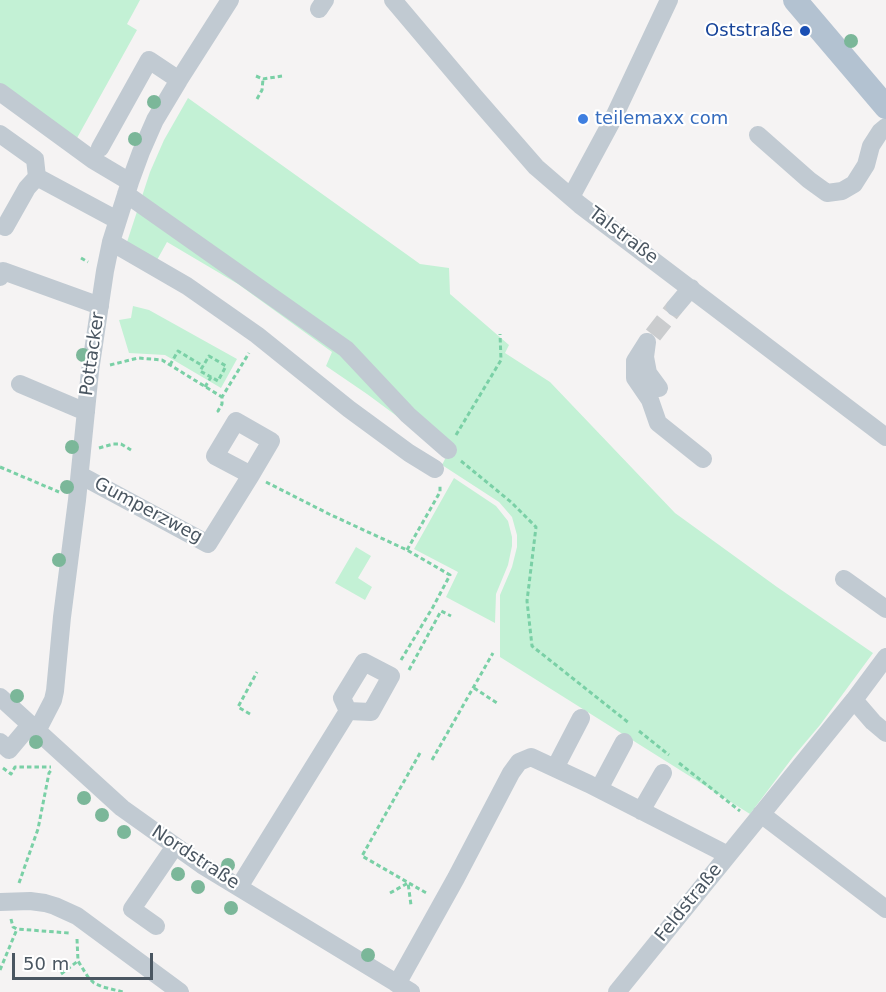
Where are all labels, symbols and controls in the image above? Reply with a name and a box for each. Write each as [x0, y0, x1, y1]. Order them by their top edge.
place label: Oststraße [705, 20, 793, 42]
marker: Oststraße [798, 24, 812, 38]
place label: teilemaxx com [595, 108, 728, 130]
marker: teilemaxx com [576, 112, 590, 126]
street label: Talstraße [584, 203, 662, 269]
street label: Pottacker [76, 311, 110, 397]
street label: Gumperzweg [90, 473, 206, 549]
street label: Nordstraße [147, 822, 243, 894]
street label: Feldstraße [651, 860, 727, 946]
scale bar [15, 941, 156, 979]
text: 50 m [23, 953, 69, 974]

